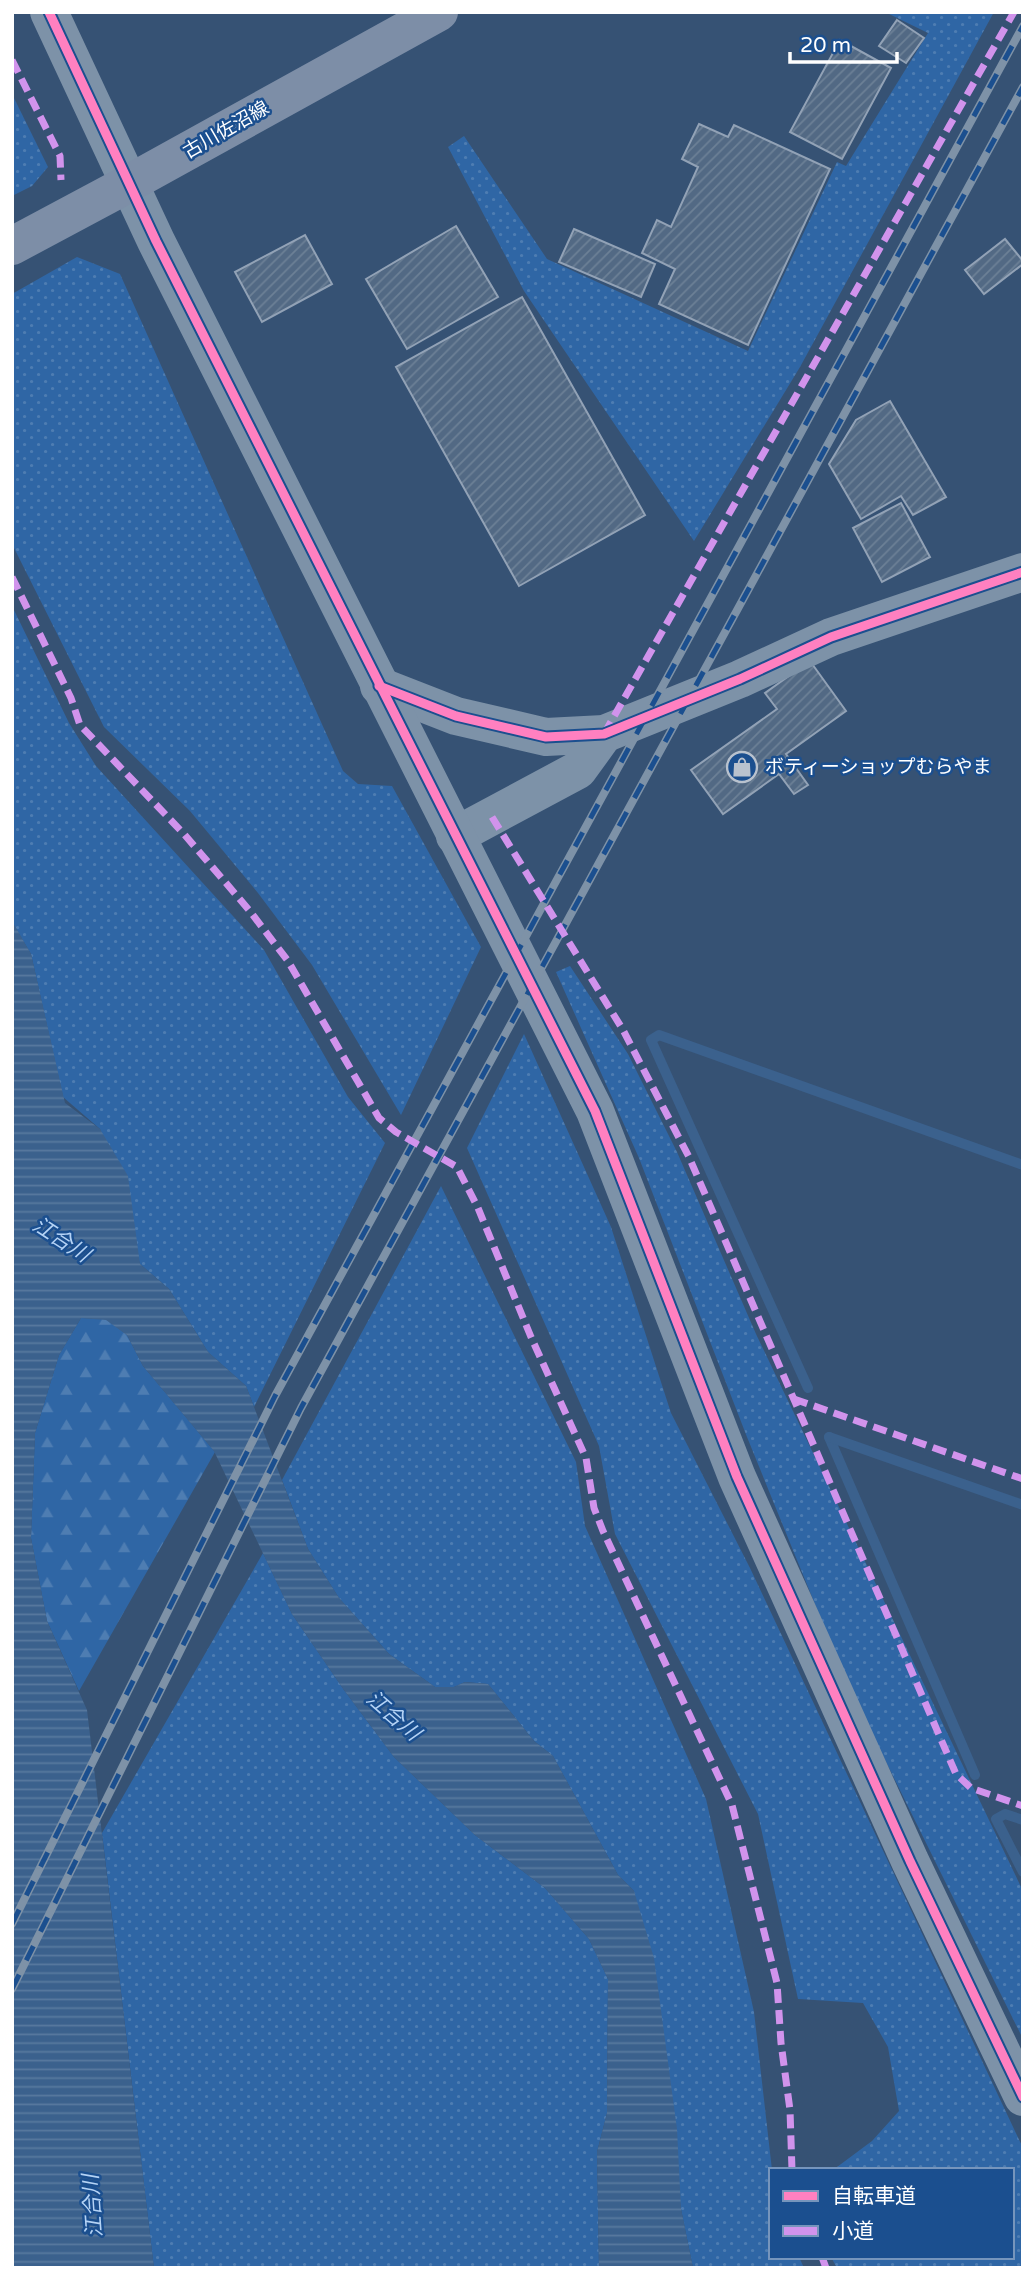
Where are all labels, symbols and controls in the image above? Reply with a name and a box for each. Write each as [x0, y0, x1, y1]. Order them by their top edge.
scale bar [790, 21, 897, 65]
text: 20 m [800, 33, 851, 58]
street label: 古川佐沼線 [179, 97, 273, 163]
shop icon: ボティーショップむらやま [725, 750, 759, 784]
place label: ボティーショップむらやま [765, 756, 991, 778]
water label: 江合川 [28, 1212, 96, 1269]
water label: 江合川 [361, 1686, 426, 1747]
legend [769, 2168, 1014, 2259]
water label: 江合川 [78, 2172, 108, 2238]
text: 自転車道 [832, 2184, 916, 2209]
text: 小道 [832, 2219, 874, 2244]

